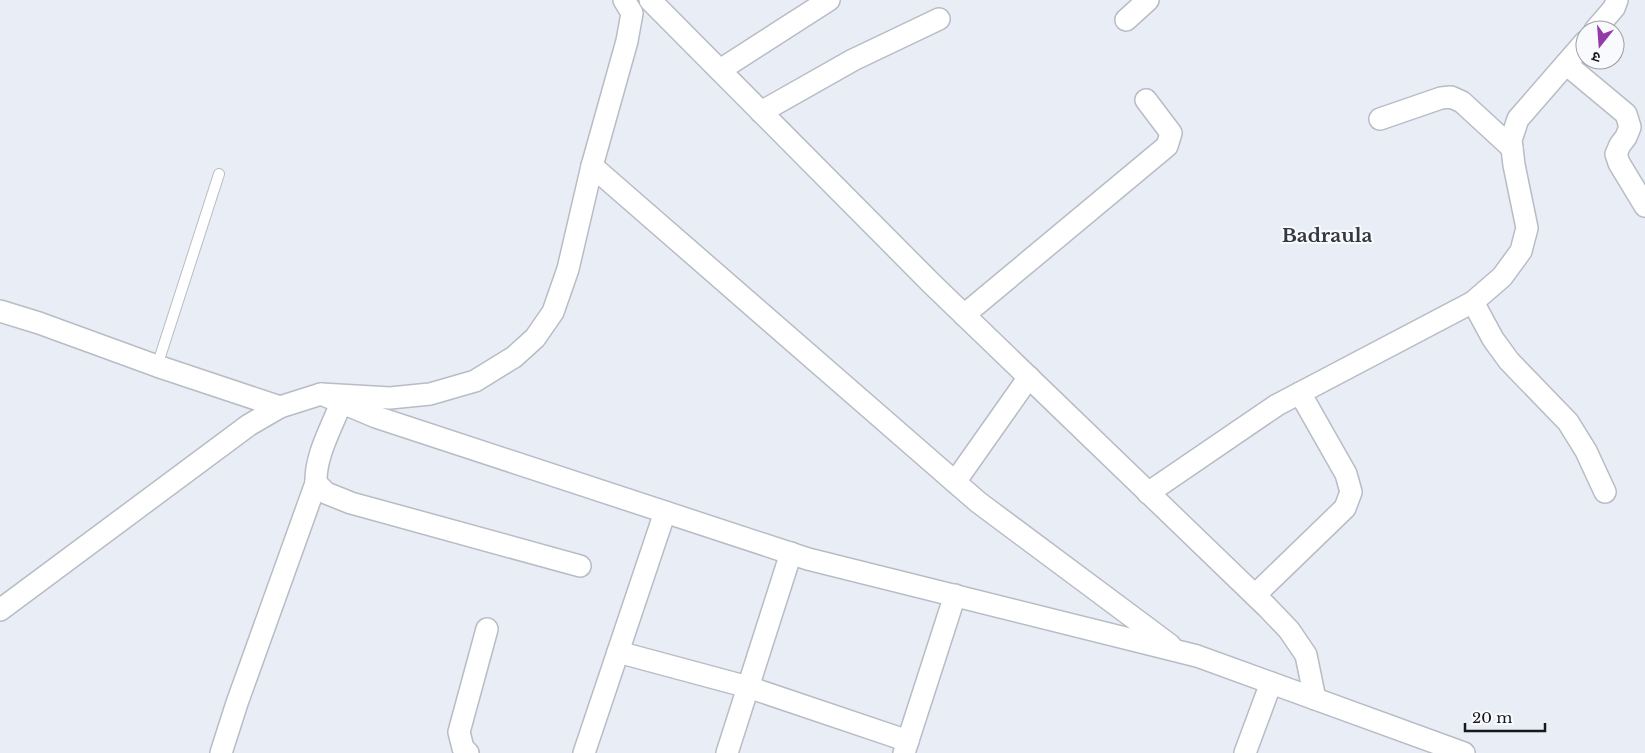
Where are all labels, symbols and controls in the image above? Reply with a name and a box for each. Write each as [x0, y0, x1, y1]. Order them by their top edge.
north arrow [1575, 20, 1625, 70]
text: उ [1589, 47, 1603, 67]
district label: Badraula [1282, 224, 1372, 247]
scale bar [1465, 700, 1545, 732]
text: 20 m [1472, 708, 1512, 727]

